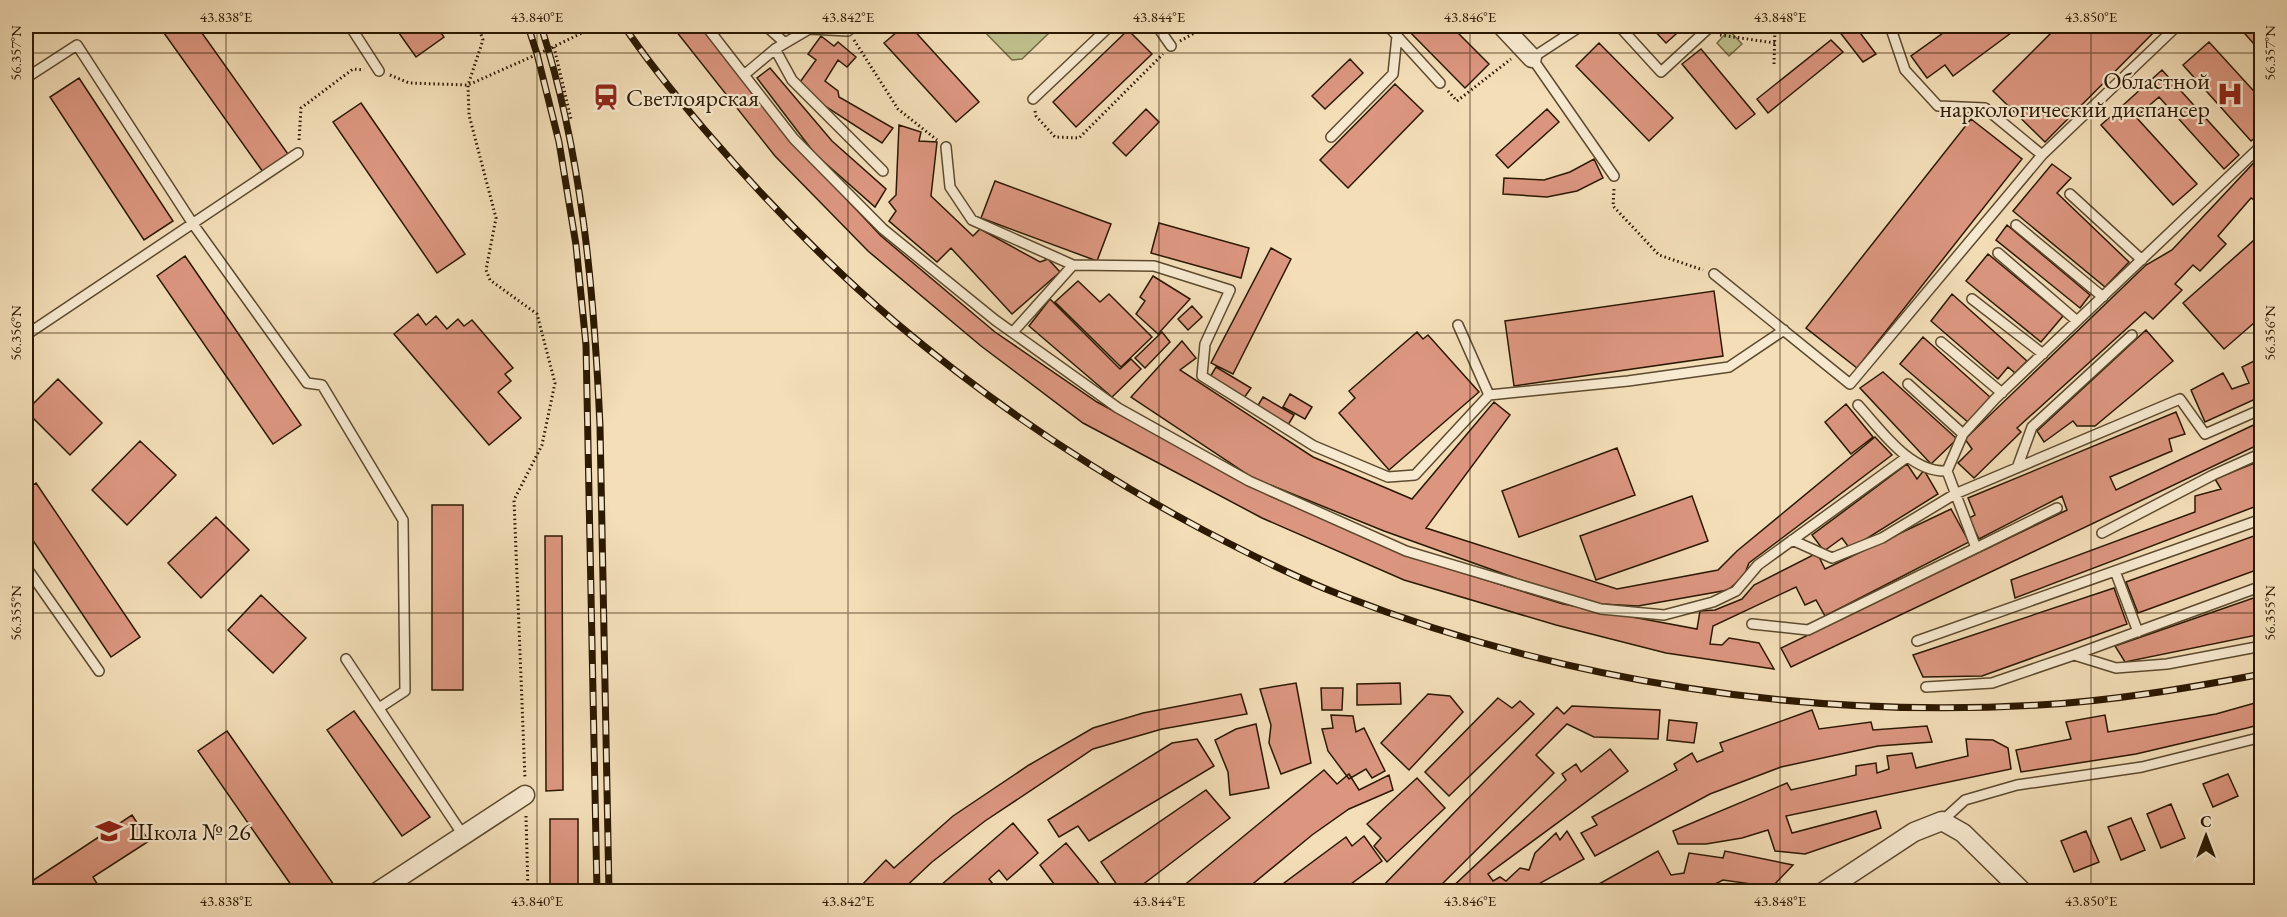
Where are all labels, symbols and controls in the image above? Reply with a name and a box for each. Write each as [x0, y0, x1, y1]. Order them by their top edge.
text: 43.838°E [200, 7, 253, 26]
text: 43.840°E [511, 7, 564, 26]
text: 43.842°E [822, 7, 875, 26]
text: 43.844°E [1133, 7, 1186, 26]
text: 43.846°E [1444, 7, 1497, 26]
text: 43.848°E [1754, 7, 1807, 26]
text: 43.850°E [2065, 7, 2118, 26]
text: 56.357°N [6, 25, 25, 81]
text: 56.357°N [2260, 25, 2279, 81]
place label: Областной наркологический диспансер [1939, 65, 2210, 124]
hospital icon: Областной наркологический диспансер [2215, 79, 2245, 109]
station icon: Светлоярская [591, 82, 621, 112]
place label: Светлоярская [626, 82, 759, 113]
text: 56.356°N [6, 305, 25, 361]
text: 56.356°N [2260, 305, 2279, 361]
text: 56.355°N [6, 585, 25, 641]
text: 56.355°N [2260, 585, 2279, 641]
north arrow [2176, 806, 2236, 866]
text: С [2200, 811, 2212, 832]
school or university icon: Школа № 26 [94, 816, 124, 846]
place label: Школа № 26 [129, 816, 251, 847]
text: 43.838°E [200, 891, 253, 910]
text: 43.840°E [511, 891, 564, 910]
text: 43.842°E [822, 891, 875, 910]
text: 43.844°E [1133, 891, 1186, 910]
text: 43.846°E [1444, 891, 1497, 910]
text: 43.848°E [1754, 891, 1807, 910]
text: 43.850°E [2065, 891, 2118, 910]

